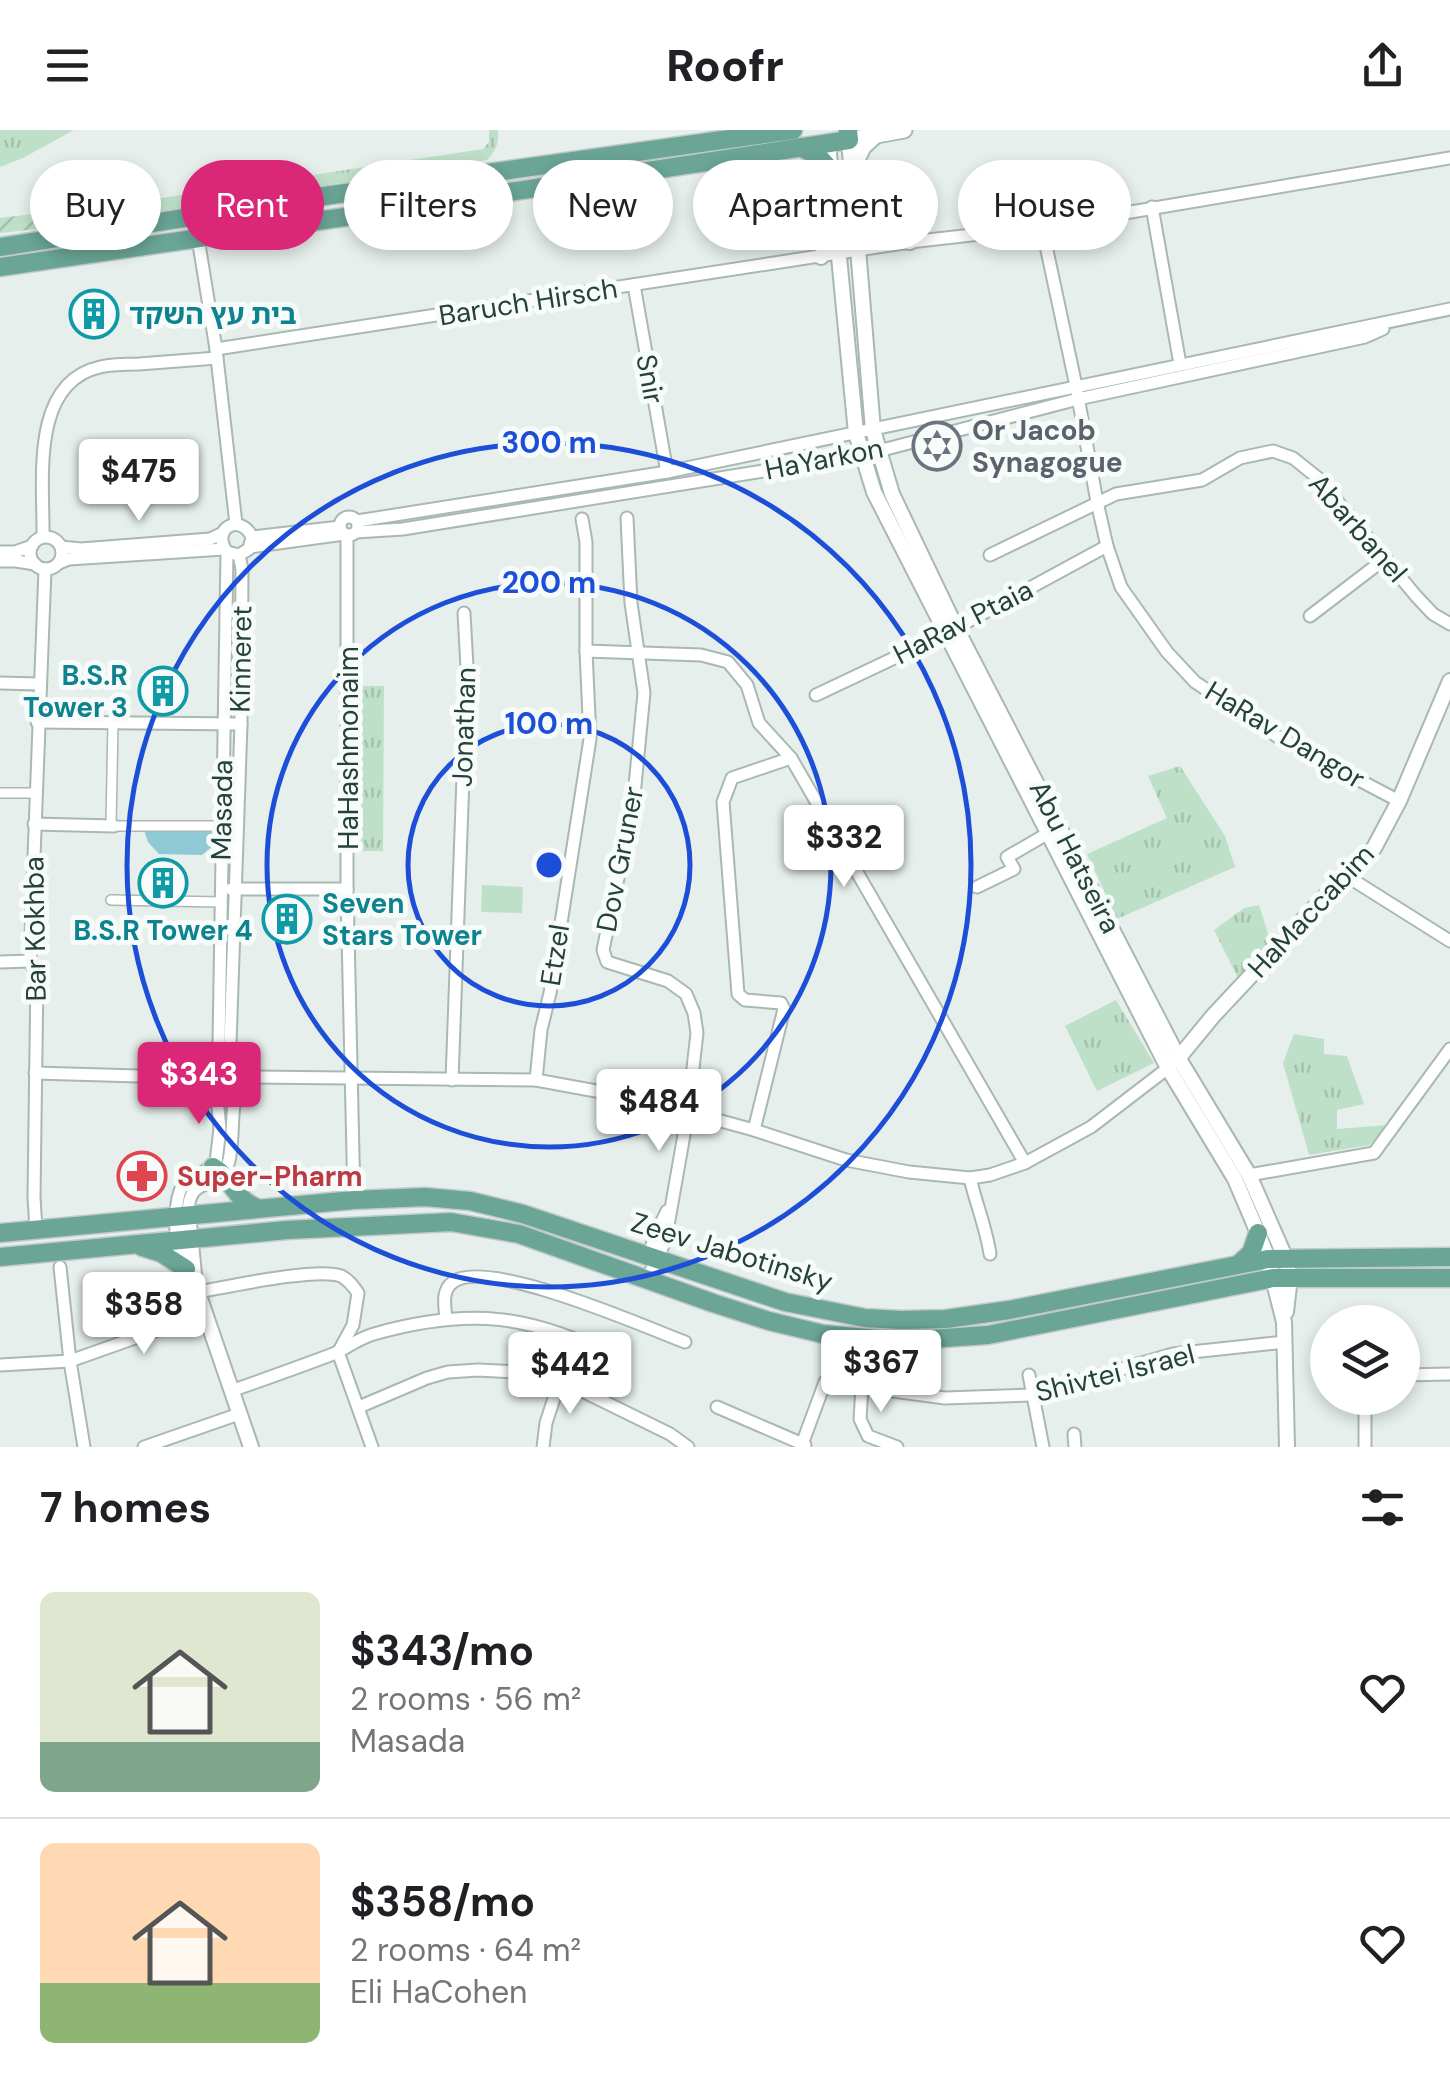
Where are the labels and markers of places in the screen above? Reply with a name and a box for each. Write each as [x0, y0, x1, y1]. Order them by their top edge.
building icon: בית עץ השקד [68, 288, 120, 340]
place label: בית עץ השקד [129, 296, 297, 333]
place label: Or Jacob Synagogue [972, 412, 1123, 481]
synagogue icon: Or Jacob Synagogue [911, 420, 963, 472]
pin: $475 [80, 439, 198, 524]
place label: B.S.R Tower 3 [23, 657, 128, 726]
building icon: B.S.R Tower 3 [137, 665, 189, 717]
pin: $332 [785, 805, 903, 890]
centre of rings [531, 847, 567, 883]
building icon: B.S.R Tower 4 [137, 857, 189, 909]
place label: Seven Stars Tower [322, 885, 482, 954]
building icon: Seven Stars Tower [261, 893, 313, 945]
place label: B.S.R Tower 4 [73, 912, 253, 949]
pin: $343 [140, 1042, 258, 1127]
pin: $484 [600, 1069, 718, 1154]
pharmacy icon: Super-Pharm [116, 1150, 168, 1202]
place label: Super-Pharm [177, 1158, 363, 1195]
pin: $358 [85, 1272, 203, 1357]
pin: $367 [822, 1330, 940, 1415]
pin: $442 [511, 1332, 629, 1417]

